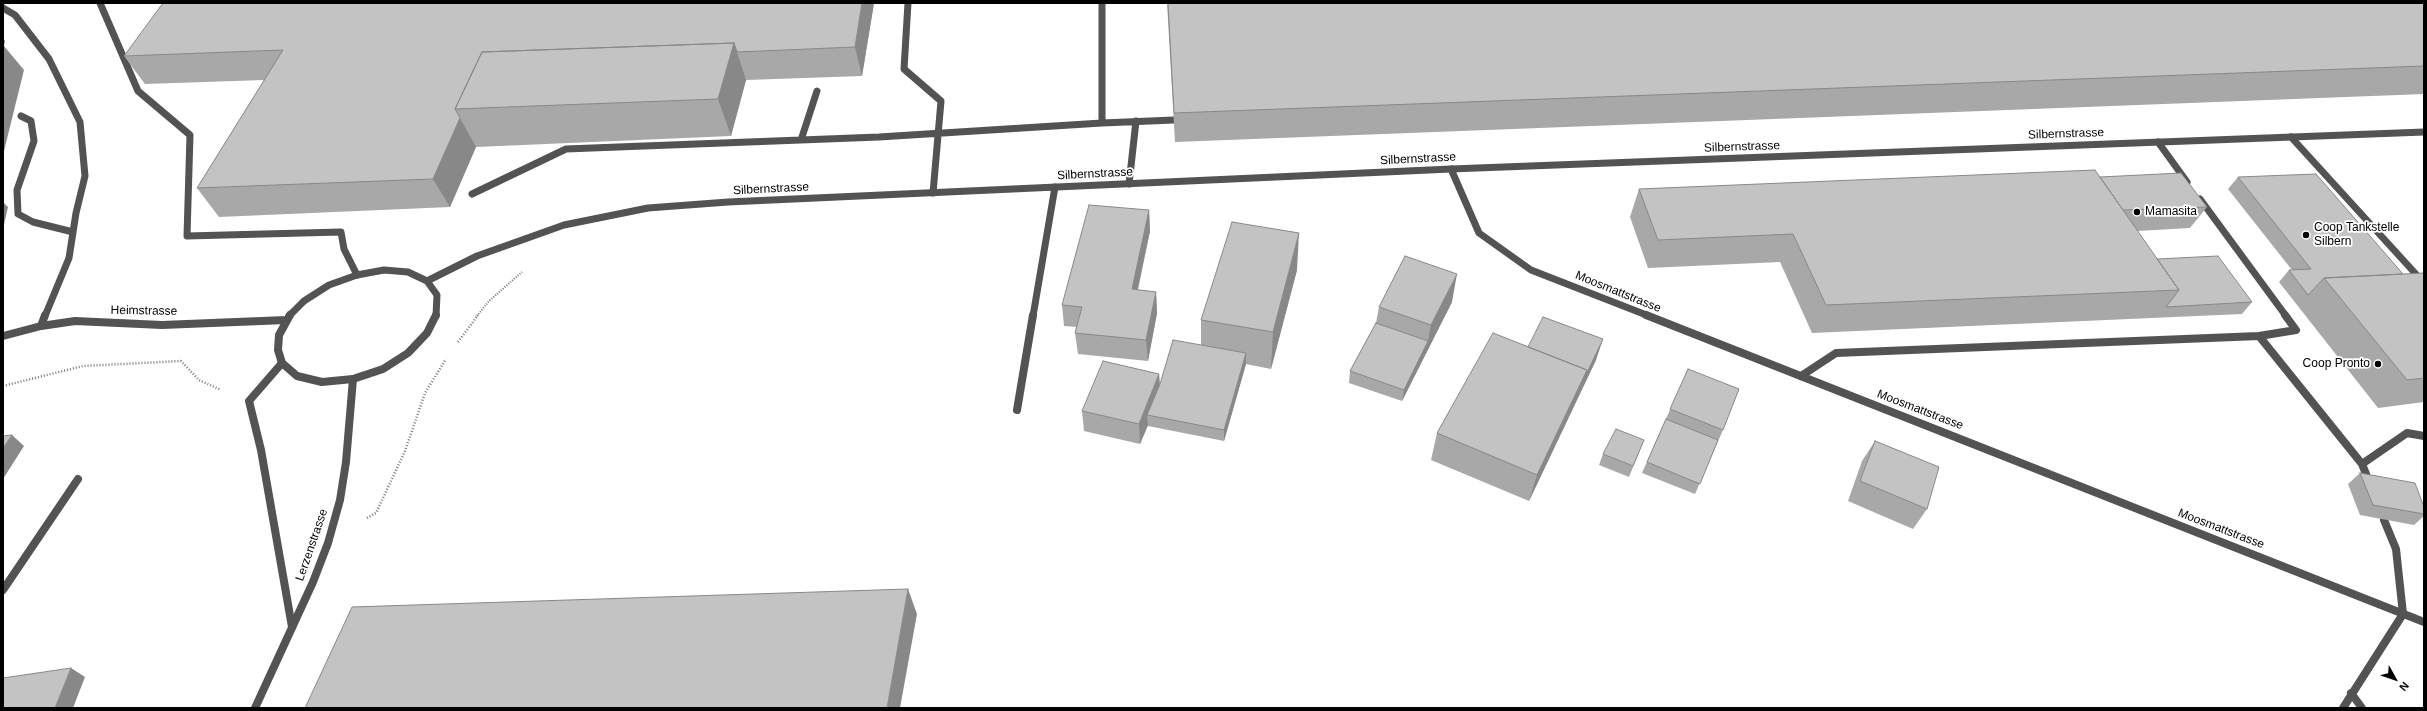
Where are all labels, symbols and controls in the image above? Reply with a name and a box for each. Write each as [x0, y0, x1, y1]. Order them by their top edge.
street label: Silbernstrasse [2028, 125, 2104, 143]
street label: Silbernstrasse [1704, 138, 1780, 156]
street label: Silbernstrasse [1380, 150, 1456, 168]
street label: Silbernstrasse [1057, 165, 1133, 183]
street label: Silbernstrasse [733, 180, 809, 198]
place label: Mamasita [2145, 205, 2197, 219]
marker: Mamasita [2132, 207, 2142, 217]
place label: Coop Tankstelle Silbern [2314, 221, 2399, 249]
marker: Coop Tankstelle Silbern [2301, 230, 2311, 240]
street label: Moosmattstrasse [1573, 268, 1663, 316]
street label: Heimstrasse [111, 303, 177, 319]
place label: Coop Pronto [2303, 357, 2370, 371]
marker: Coop Pronto [2373, 359, 2383, 369]
street label: Moosmattstrasse [1875, 387, 1965, 433]
street label: Moosmattstrasse [2176, 506, 2266, 552]
street label: Lerzenstrasse [293, 507, 331, 583]
north arrow [2375, 659, 2415, 699]
text: N [2397, 680, 2411, 694]

